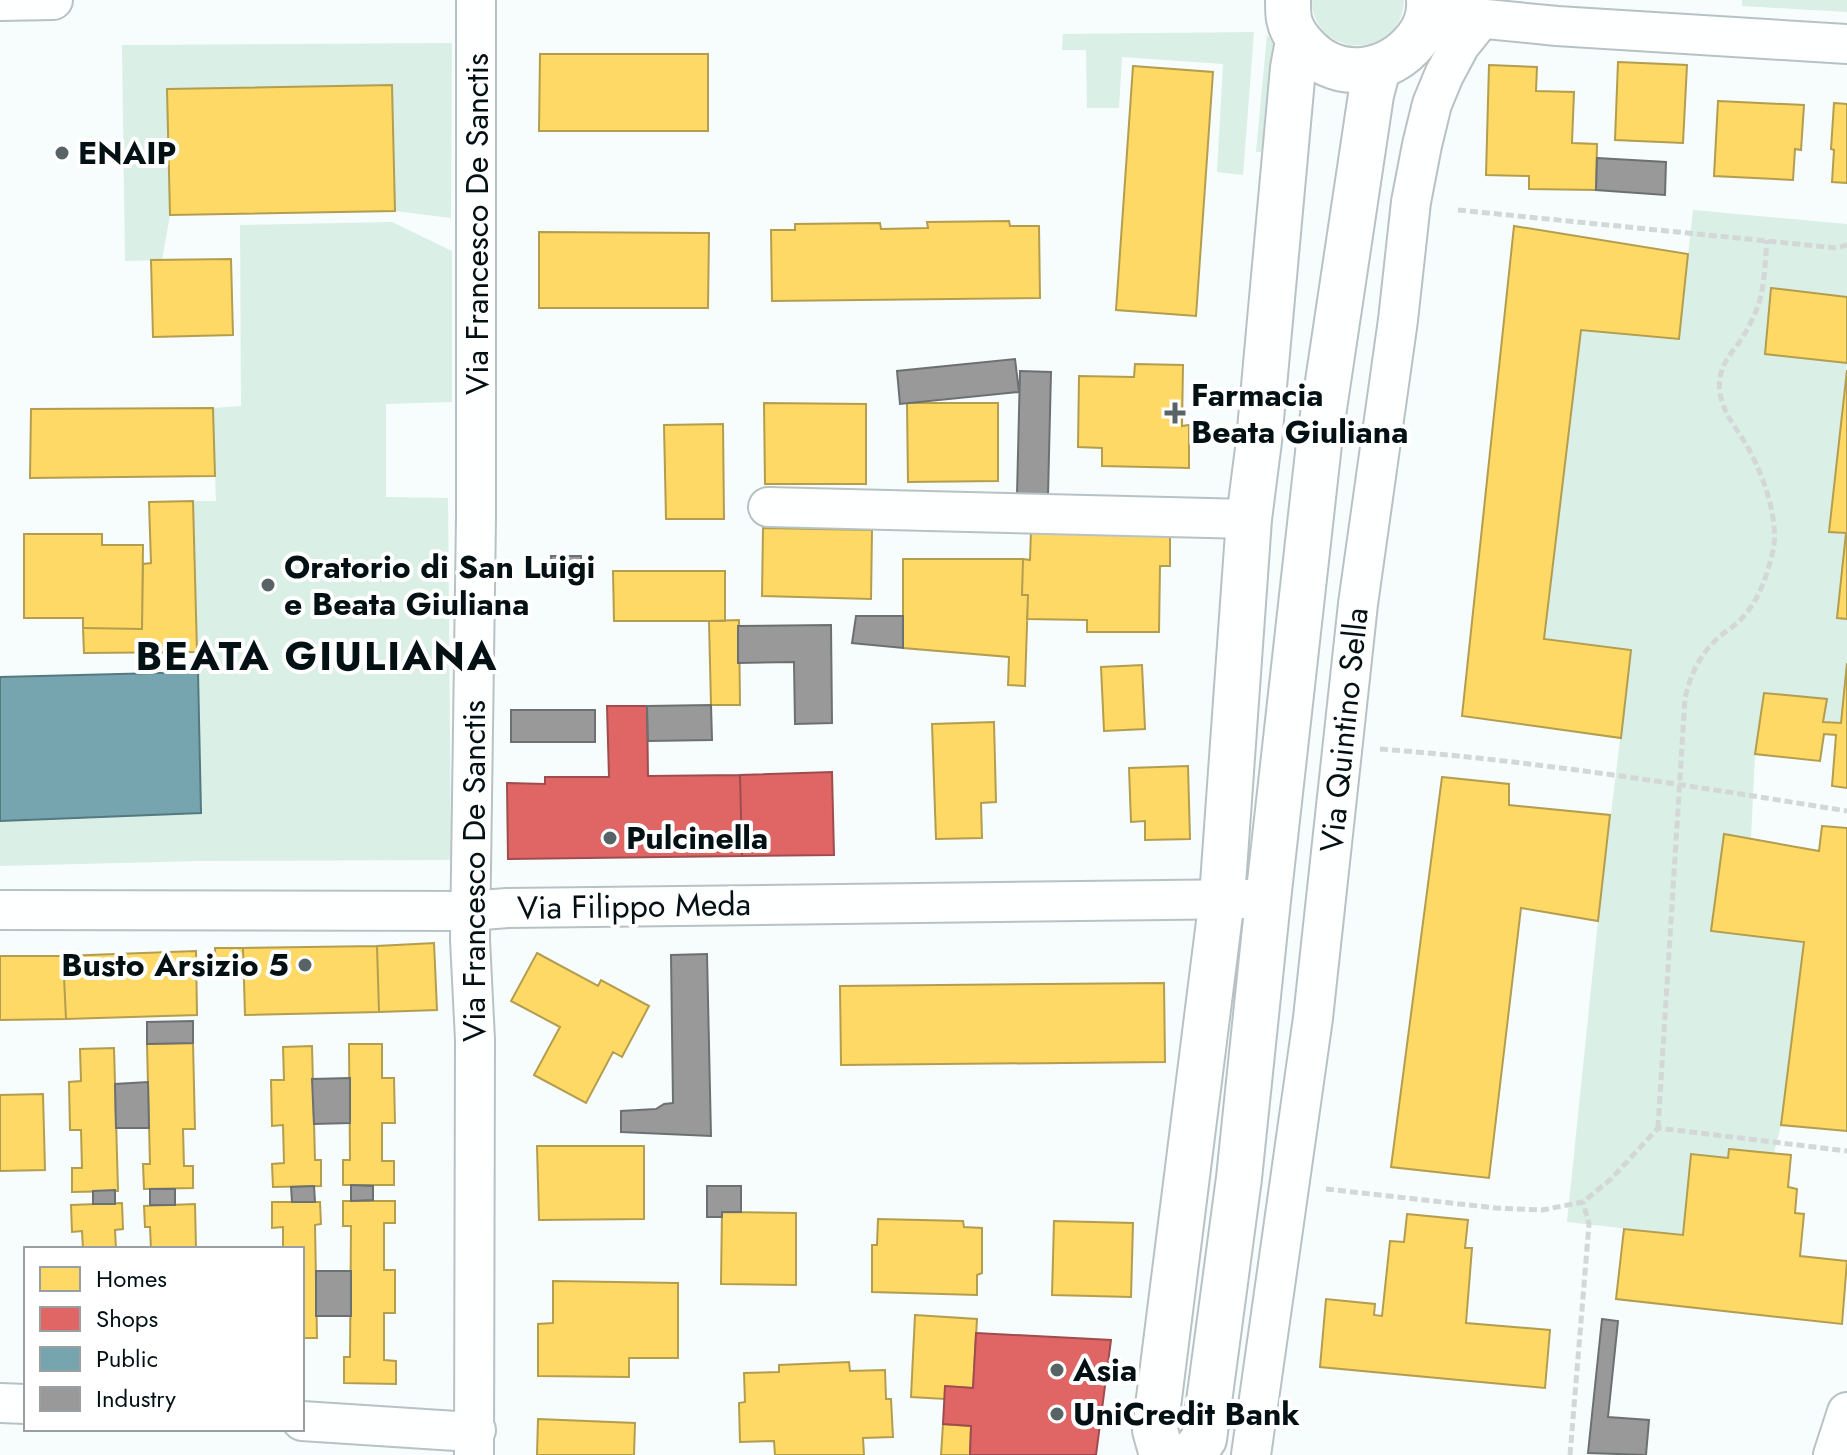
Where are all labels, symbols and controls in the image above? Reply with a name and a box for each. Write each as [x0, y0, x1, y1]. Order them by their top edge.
street label: Via Francesco De Sanctis [454, 53, 500, 395]
place label: ENAIP [78, 130, 176, 176]
marker: ENAIP [53, 144, 71, 162]
place label: Farmacia Beata Giuliana [1191, 372, 1409, 455]
marker: Farmacia Beata Giuliana [1166, 404, 1184, 422]
place label: Oratorio di San Luigi e Beata Giuliana [284, 544, 595, 627]
marker: Oratorio di San Luigi e Beata Giuliana [259, 576, 277, 594]
street label: Via Quintino Sella [1308, 605, 1380, 855]
district label: BEATA GIULIANA [136, 627, 499, 685]
street label: Via Francesco De Sanctis [451, 700, 497, 1042]
place label: Pulcinella [626, 815, 768, 861]
marker: Pulcinella [601, 829, 619, 847]
street label: Via Filippo Meda [517, 881, 751, 931]
place label: Busto Arsizio 5 [61, 942, 289, 988]
marker: Busto Arsizio 5 [296, 956, 314, 974]
legend [24, 1247, 304, 1431]
text: Homes [96, 1261, 167, 1296]
text: Shops [96, 1301, 158, 1336]
text: Public [96, 1341, 158, 1376]
place label: Asia [1072, 1347, 1137, 1393]
marker: Asia [1048, 1361, 1066, 1379]
text: Industry [96, 1381, 176, 1416]
place label: UniCredit Bank [1073, 1391, 1300, 1437]
marker: UniCredit Bank [1048, 1405, 1066, 1423]

